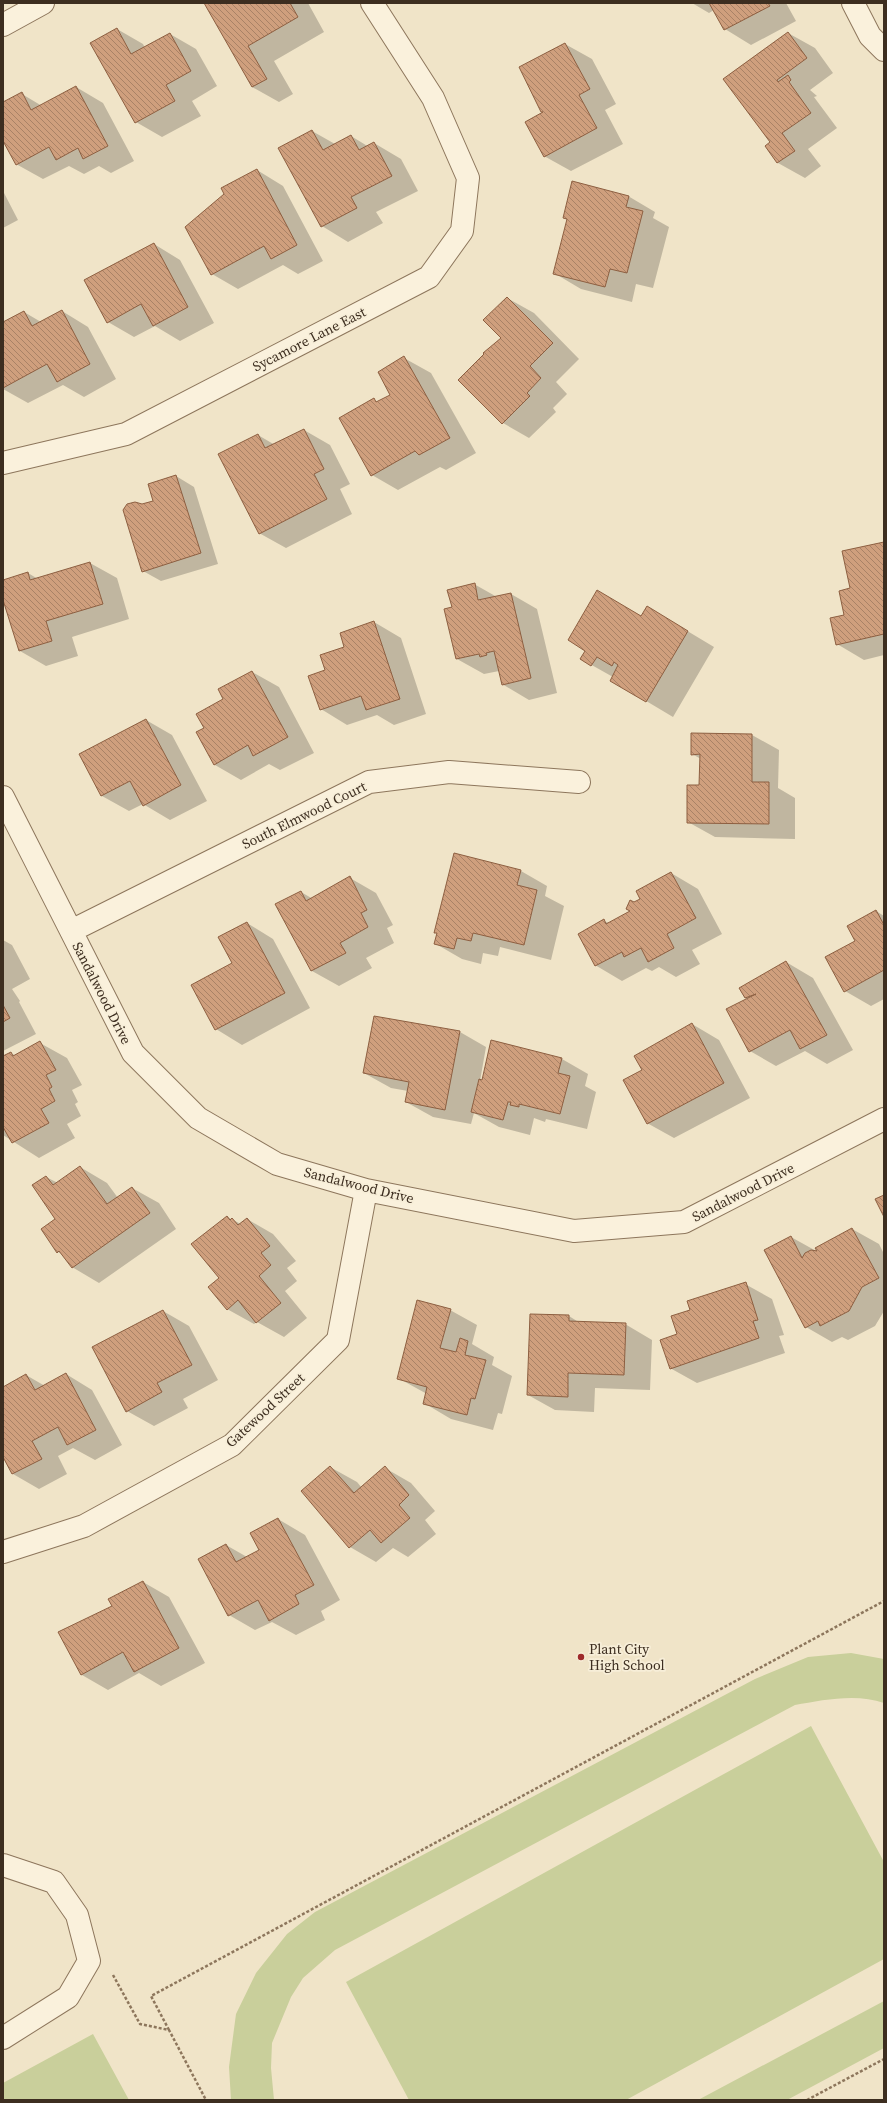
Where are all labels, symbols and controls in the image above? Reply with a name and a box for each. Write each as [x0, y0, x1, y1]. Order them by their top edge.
street label: Sycamore Lane East [249, 302, 369, 376]
street label: South Elmwood Court [238, 776, 370, 854]
street label: Sandalwood Drive [68, 938, 136, 1048]
street label: Sandalwood Drive [688, 1158, 798, 1226]
street label: Sandalwood Drive [302, 1162, 416, 1208]
street label: Gatewood Street [221, 1368, 309, 1452]
place label: Plant City High School [589, 1639, 665, 1675]
marker: Plant City High School [576, 1652, 586, 1662]

